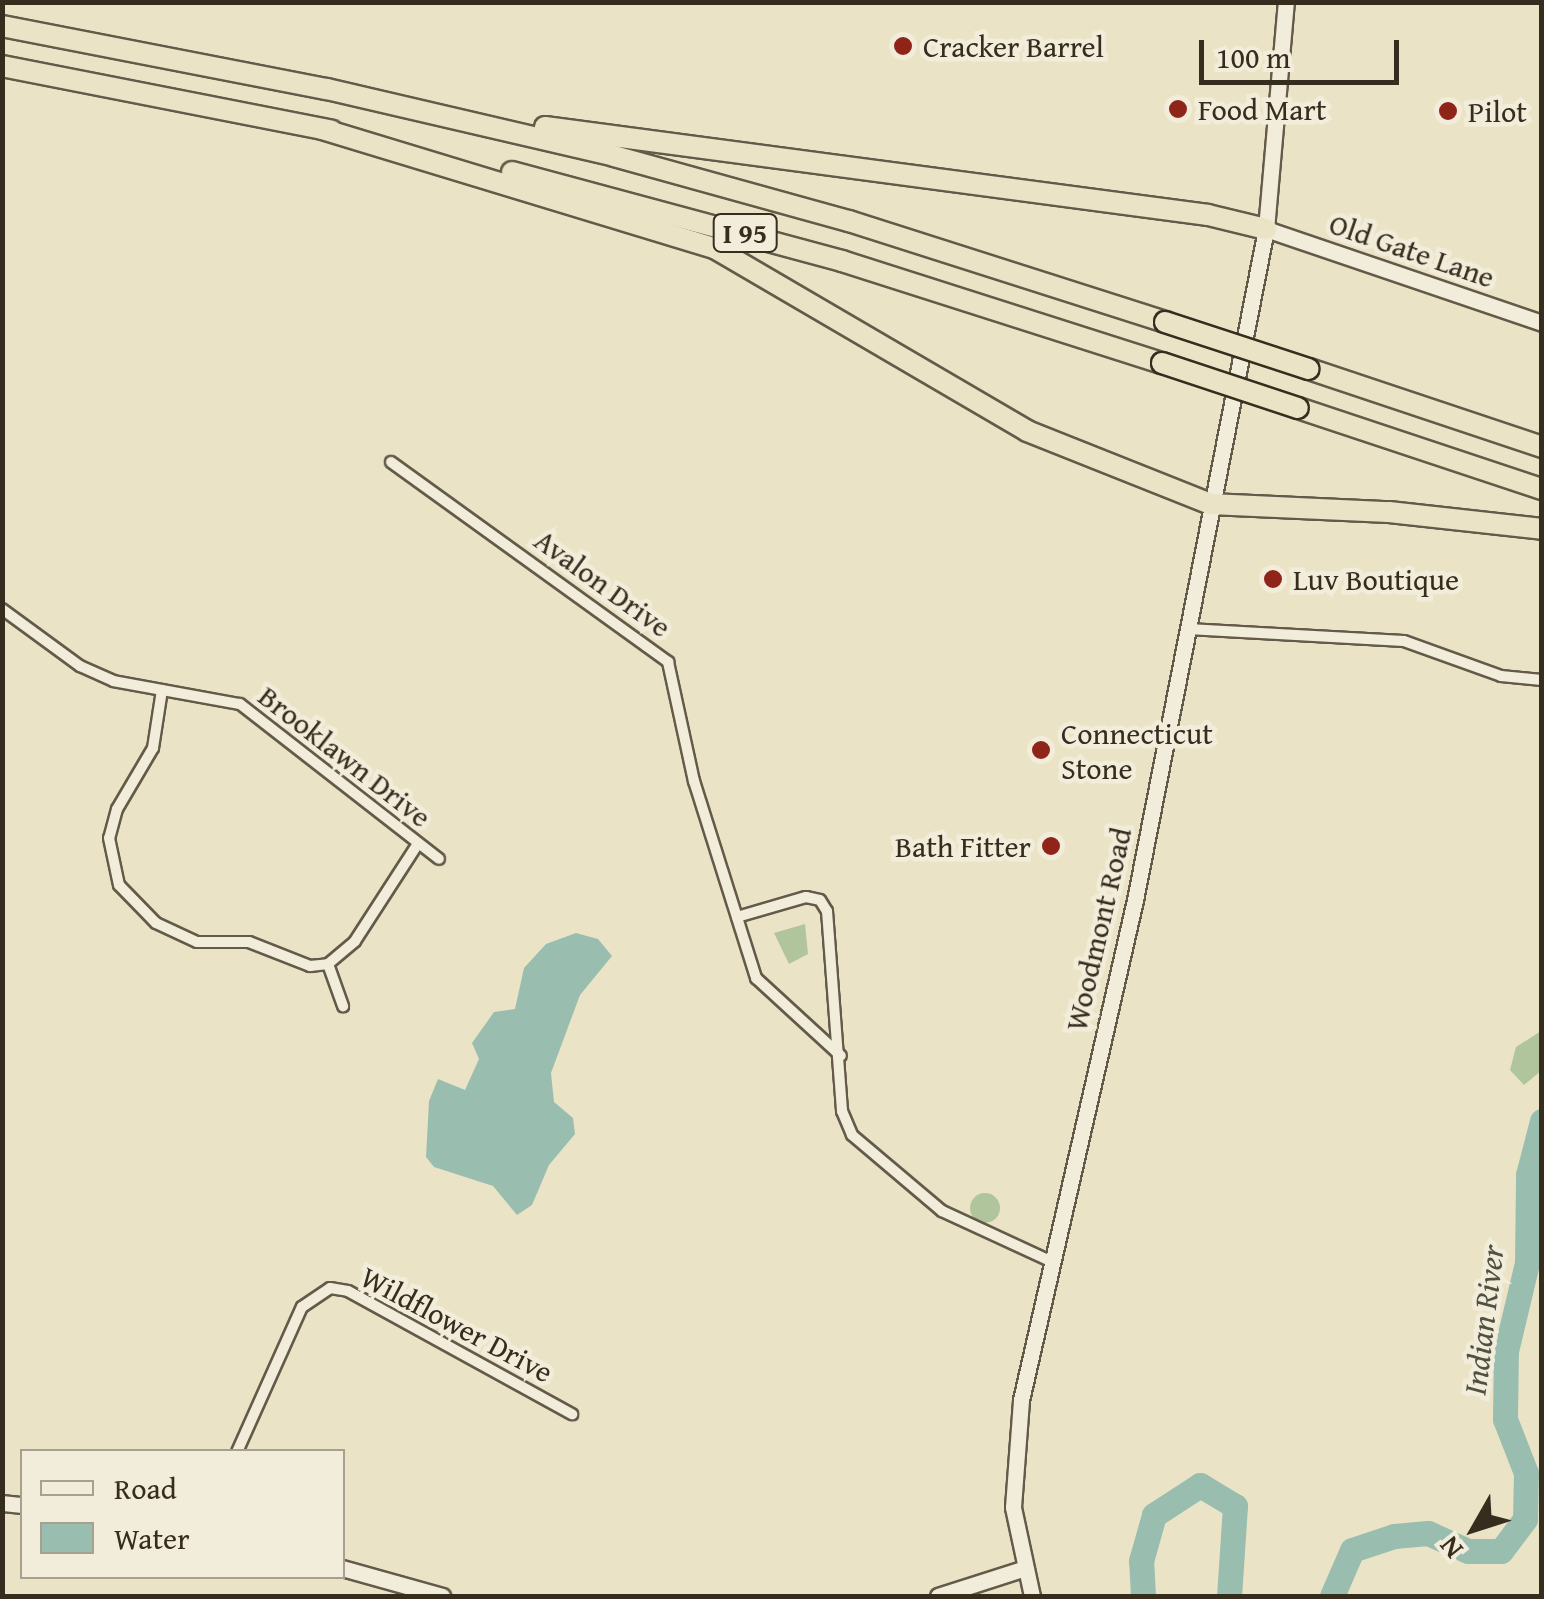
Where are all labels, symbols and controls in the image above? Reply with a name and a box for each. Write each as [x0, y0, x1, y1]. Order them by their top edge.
scale bar [1204, 20, 1404, 82]
place label: Cracker Barrel [923, 28, 1104, 64]
marker: Cracker Barrel [892, 35, 914, 57]
text: 100 m [1216, 35, 1290, 79]
place label: Food Mart [1198, 91, 1326, 127]
place label: Pilot [1468, 93, 1527, 129]
marker: Food Mart [1167, 98, 1189, 120]
marker: Pilot [1437, 100, 1459, 122]
street label: Old Gate Lane [1325, 205, 1499, 295]
road number: I 95 [712, 210, 778, 256]
street label: Avalon Drive [528, 521, 678, 645]
place label: Luv Boutique [1293, 561, 1459, 597]
marker: Luv Boutique [1262, 568, 1284, 590]
street label: Brooklawn Drive [252, 677, 438, 835]
place label: Connecticut Stone [1061, 715, 1213, 786]
marker: Connecticut Stone [1030, 739, 1052, 761]
street label: Woodmont Road [1057, 824, 1139, 1034]
place label: Bath Fitter [895, 828, 1031, 864]
marker: Bath Fitter [1040, 835, 1062, 857]
water label: Indian River [1456, 1243, 1512, 1397]
street label: Wildflower Drive [355, 1258, 559, 1390]
legend [20, 1449, 345, 1579]
text: Road [114, 1466, 177, 1510]
north arrow [1424, 1479, 1524, 1579]
text: Water [114, 1516, 190, 1560]
text: N [1428, 1528, 1472, 1568]

